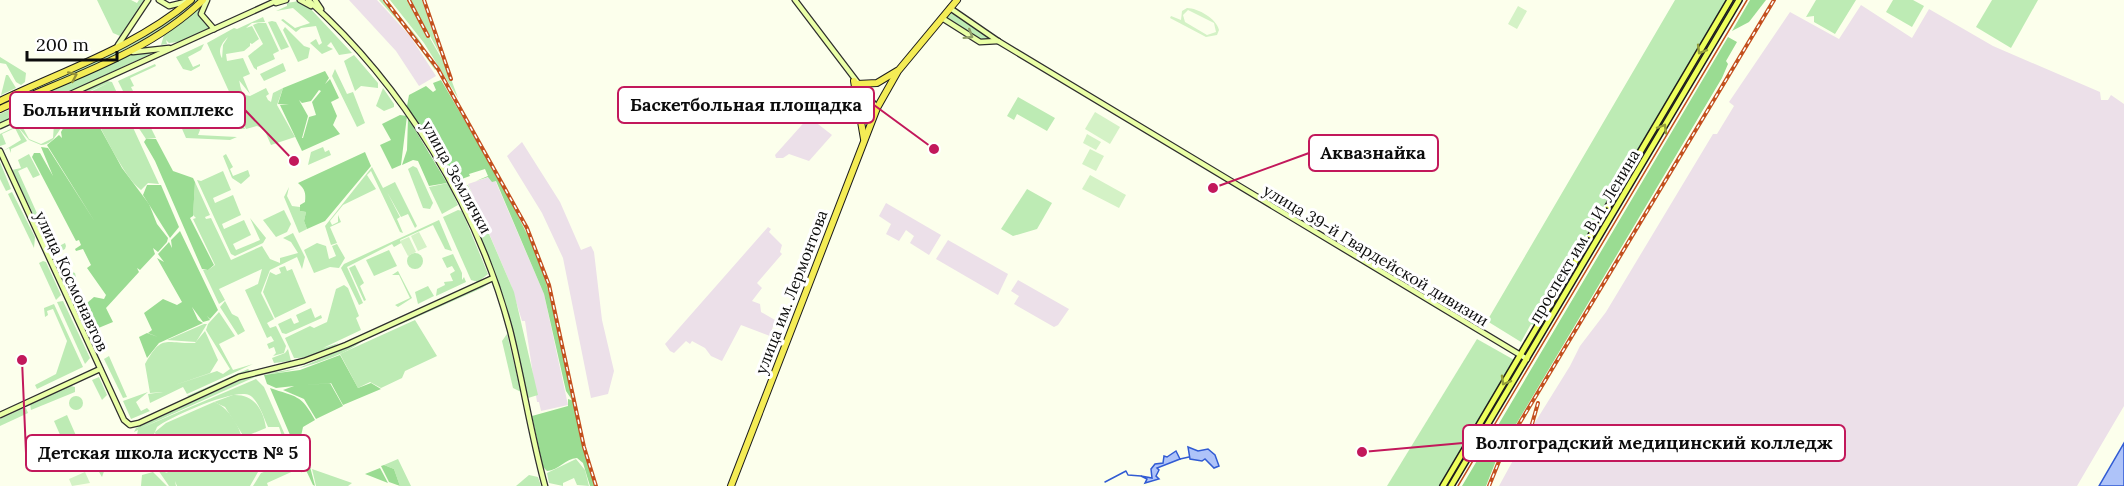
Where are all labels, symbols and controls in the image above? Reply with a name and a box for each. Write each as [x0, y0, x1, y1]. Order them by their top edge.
scale bar [27, 24, 117, 62]
one-way arrow [962, 27, 973, 38]
text: 200 m [36, 33, 89, 56]
one-way arrow [1696, 44, 1708, 54]
one-way arrow [66, 72, 77, 84]
callout: Баскетбольная площадка [618, 87, 874, 123]
callout: Больничный комплекс [10, 92, 245, 128]
text: Баскетбольная площадка [630, 93, 862, 116]
text: Больничный комплекс [22, 98, 234, 121]
street label: улица Землячки [418, 117, 496, 237]
one-way arrow [1656, 124, 1668, 134]
callout: Аквазнайка [1309, 135, 1438, 171]
text: Аквазнайка [1320, 141, 1426, 164]
street label: проспект им. В.И. Ленина [1524, 146, 1644, 326]
street label: улица 39-й Гвардейской дивизии [1260, 180, 1492, 330]
street label: улица им. Лермонтова [750, 207, 832, 377]
street label: улица Космонавтов [31, 208, 113, 354]
one-way arrow [1501, 375, 1512, 385]
callout: Волгоградский медицинский колледж [1463, 425, 1845, 461]
text: Волгоградский медицинский колледж [1475, 431, 1833, 454]
callout: Детская школа искусств № 5 [26, 435, 310, 471]
text: Детская школа искусств № 5 [38, 441, 299, 464]

